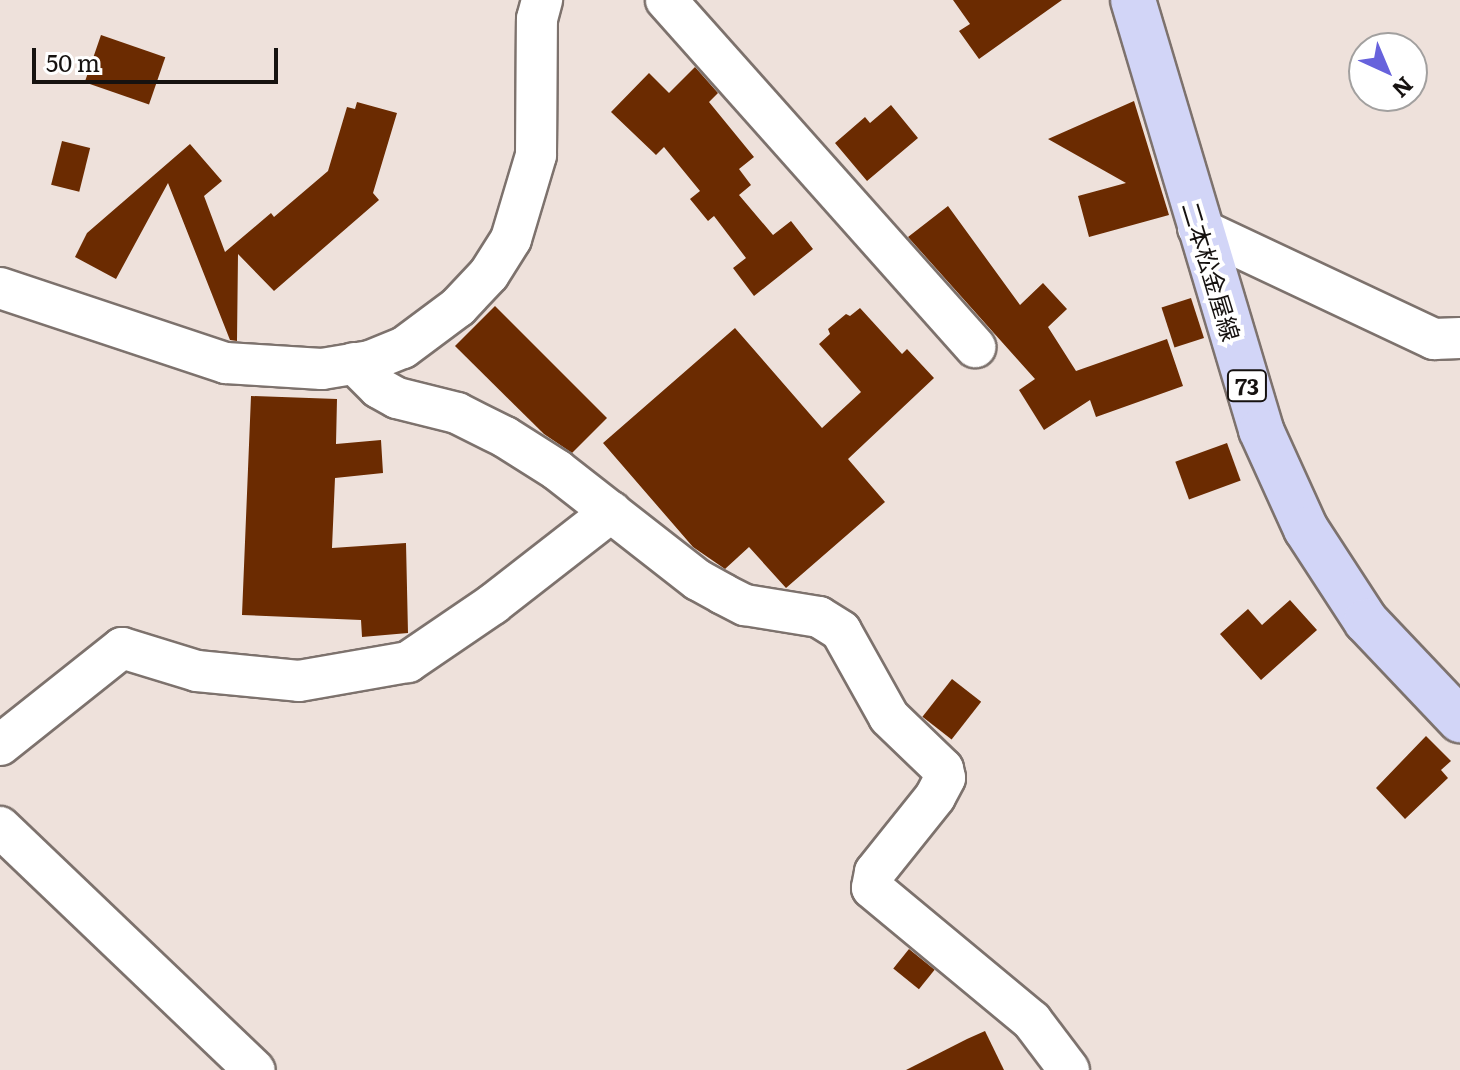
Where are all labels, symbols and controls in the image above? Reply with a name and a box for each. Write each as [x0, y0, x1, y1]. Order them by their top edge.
scale bar [36, 32, 282, 82]
north arrow [1348, 32, 1428, 112]
text: 50 m [46, 44, 100, 79]
text: N [1386, 70, 1422, 106]
street label: 二本松金屋線 [1177, 198, 1247, 344]
road number: 73 [1225, 368, 1269, 404]

